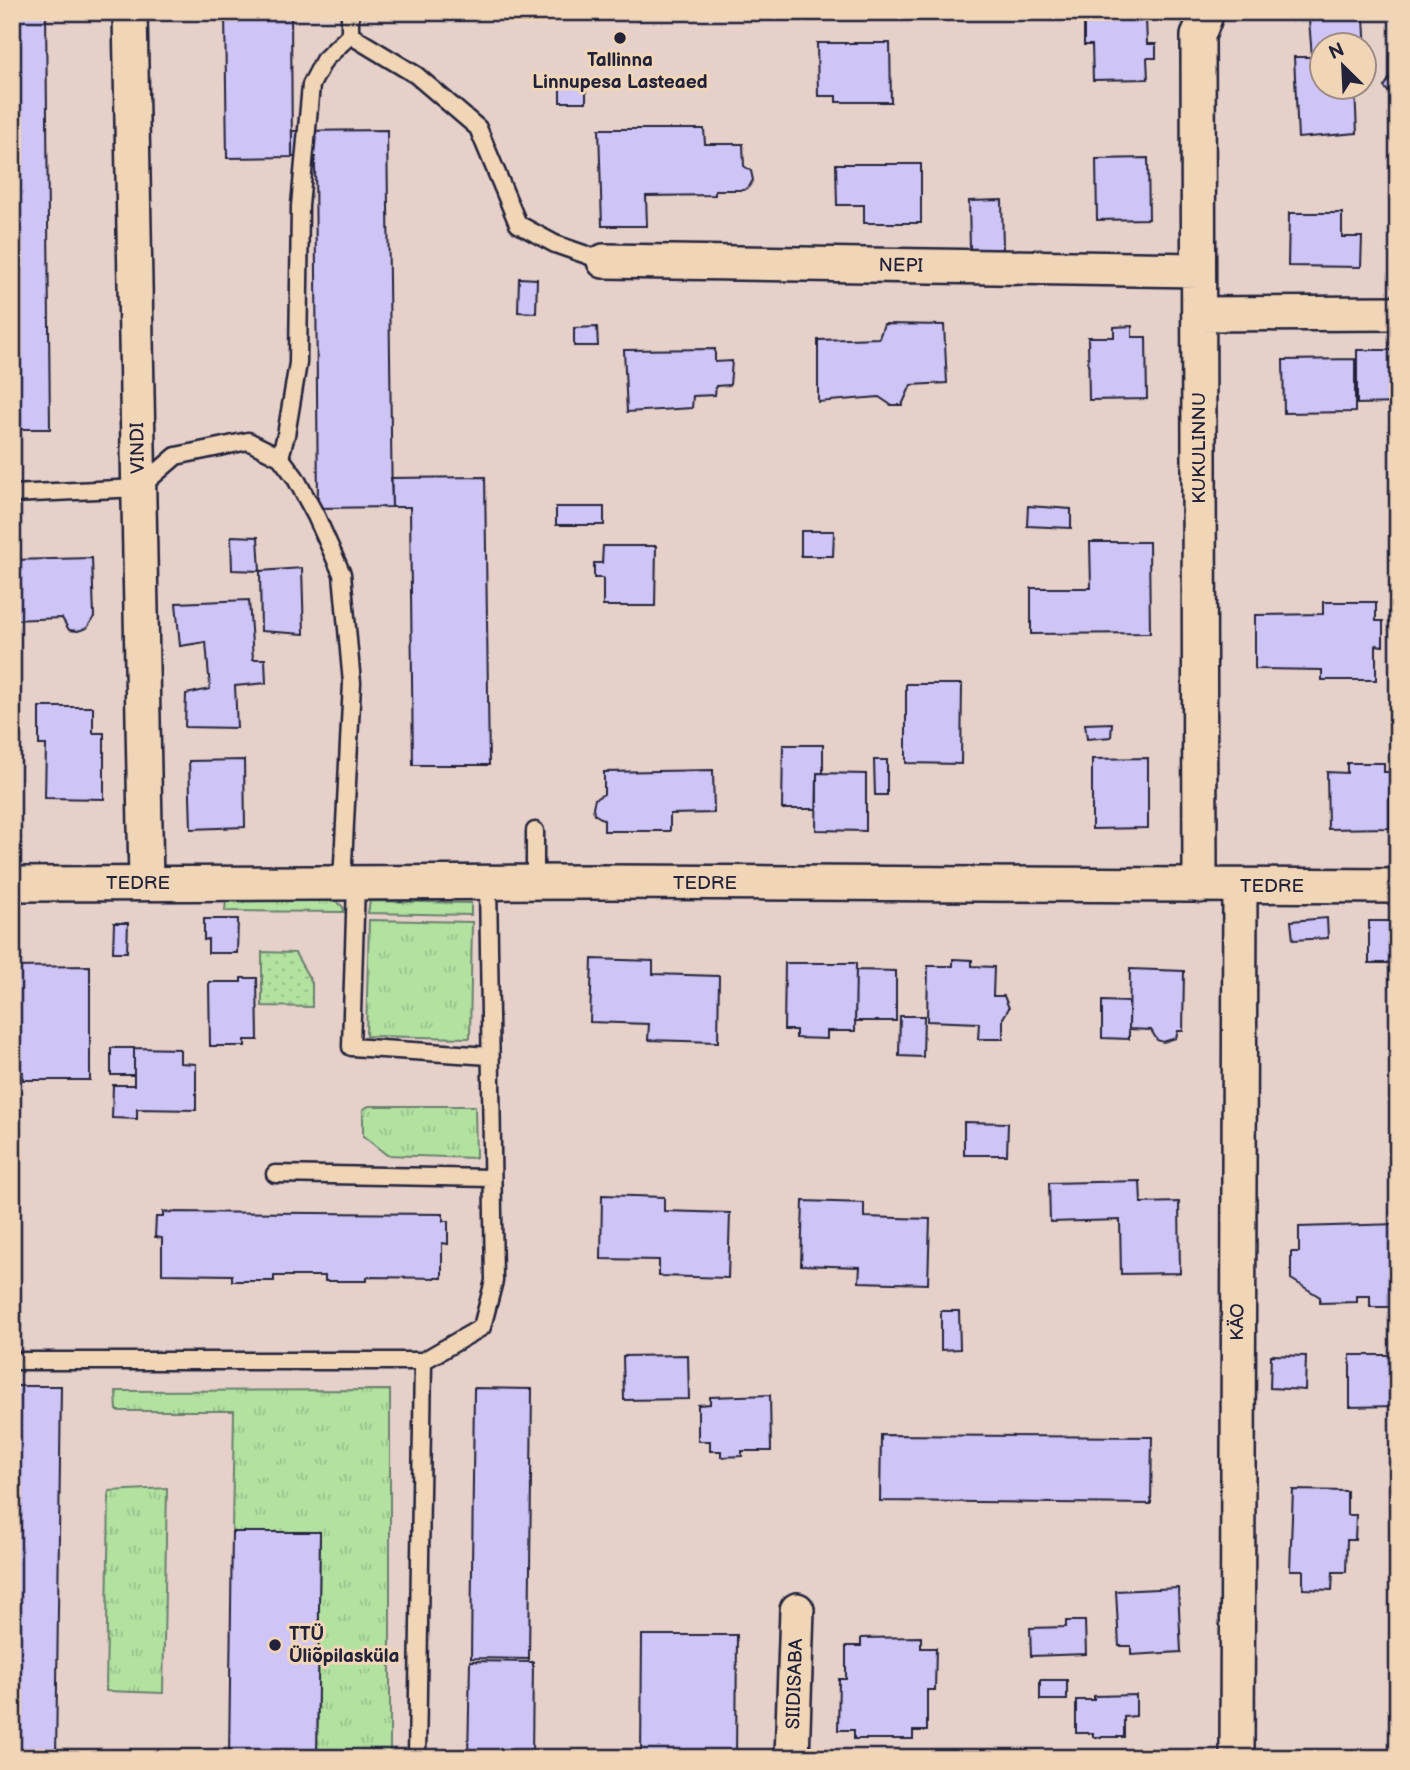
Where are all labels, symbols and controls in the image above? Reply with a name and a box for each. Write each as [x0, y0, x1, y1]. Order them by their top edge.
marker: Tallinna Linnupesa Lasteaed [612, 30, 628, 46]
north arrow [1308, 32, 1378, 102]
text: N [1325, 38, 1348, 65]
place label: Tallinna Linnupesa Lasteaed [532, 49, 708, 94]
street label: NEPI [878, 254, 924, 278]
street label: KUKULINNU [1188, 392, 1211, 504]
street label: VINDI [126, 422, 150, 474]
street label: TEDRE [106, 872, 170, 895]
street label: TEDRE [673, 872, 737, 895]
street label: TEDRE [1240, 875, 1304, 898]
street label: KÄO [1226, 1303, 1249, 1341]
place label: TTÜ Üliõpilasküla [289, 1623, 399, 1668]
marker: TTÜ Üliõpilasküla [267, 1637, 283, 1653]
street label: SIIDISABA [782, 1638, 808, 1730]

